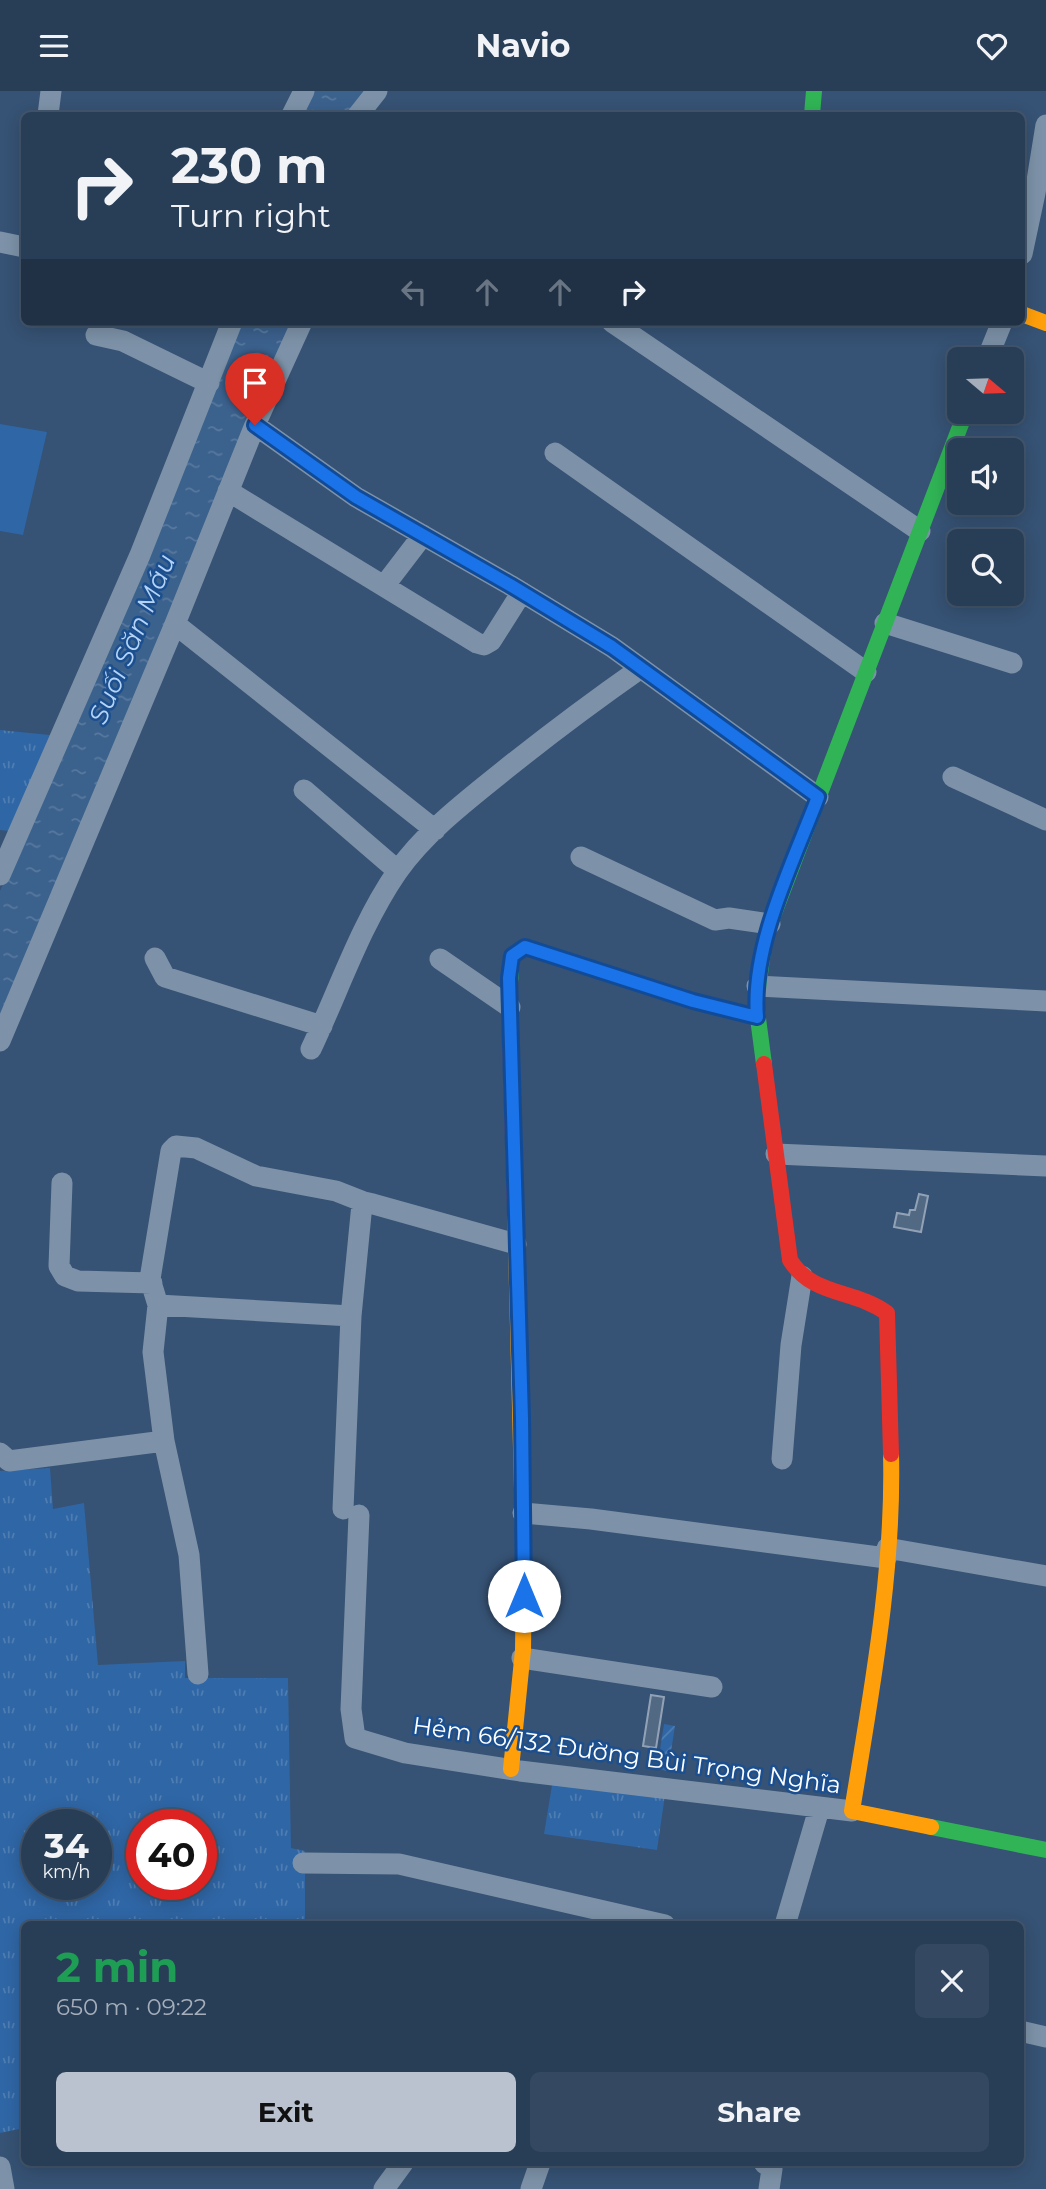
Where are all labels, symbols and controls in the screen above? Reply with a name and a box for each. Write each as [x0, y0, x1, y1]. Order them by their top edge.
text: Navio [475, 26, 571, 65]
icon: menu [35, 27, 73, 65]
icon: heart [973, 27, 1011, 65]
text: 230 m [171, 136, 327, 195]
icon: right [56, 140, 147, 231]
text: Turn right [171, 196, 331, 235]
icon: left [395, 273, 433, 311]
icon: ahead [468, 273, 506, 311]
icon: ahead [541, 273, 579, 311]
icon: right [614, 273, 652, 311]
north arrow [947, 347, 1024, 423]
map controls [947, 347, 1024, 606]
pin [225, 353, 285, 425]
icon: arrive [236, 364, 274, 402]
button: sound [947, 438, 1024, 515]
button: search [947, 529, 1024, 606]
water label: Suối Săn Máu [82, 549, 182, 729]
position arrow [487, 1559, 561, 1633]
street label: Hẻm 66/132 Đường Bùi Trọng Nghĩa [411, 1711, 843, 1799]
speed limit sign: 40 [126, 1809, 217, 1900]
text: 34 [44, 1824, 89, 1867]
text: km/h [42, 1861, 91, 1883]
text: 2 min [56, 1941, 178, 1993]
button: close [915, 1944, 989, 2018]
text: 650 m · 09:22 [56, 1993, 207, 2021]
button: Exit [56, 2072, 516, 2152]
button: Share [530, 2072, 989, 2152]

